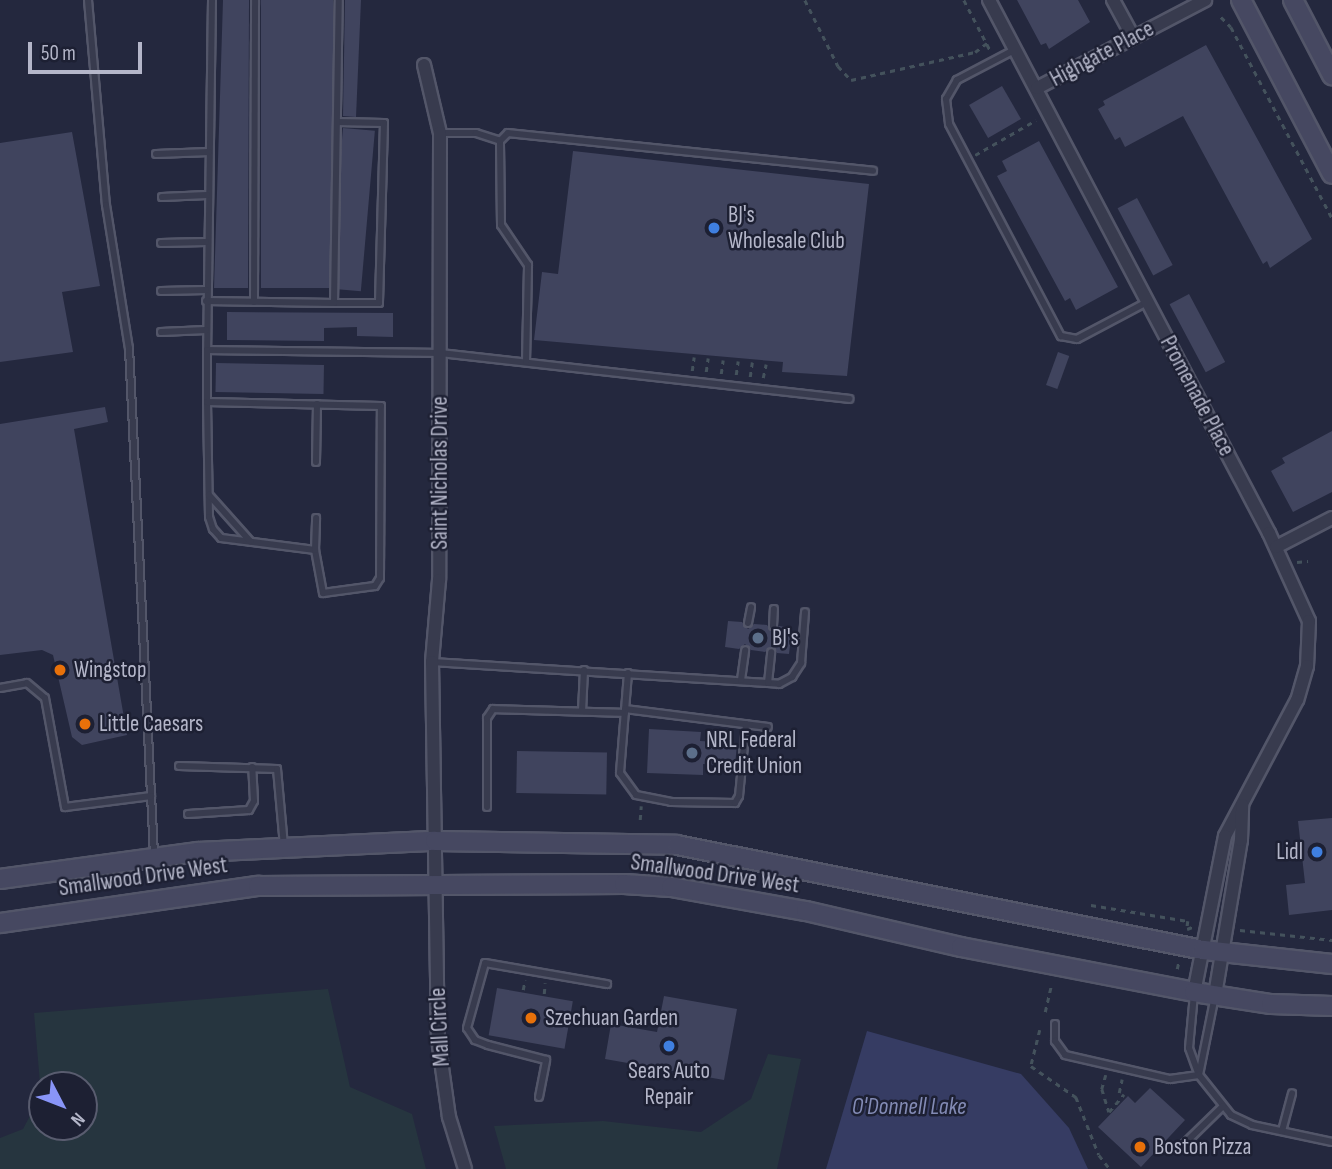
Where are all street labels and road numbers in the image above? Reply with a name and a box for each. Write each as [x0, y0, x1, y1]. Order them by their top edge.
street label: Highgate Place [1045, 15, 1159, 93]
street label: Promenade Place [1154, 331, 1240, 461]
street label: Saint Nicholas Drive [426, 396, 454, 550]
street label: Smallwood Drive West [629, 848, 801, 900]
street label: Smallwood Drive West [57, 851, 229, 903]
street label: Mall Circle [424, 987, 456, 1067]

